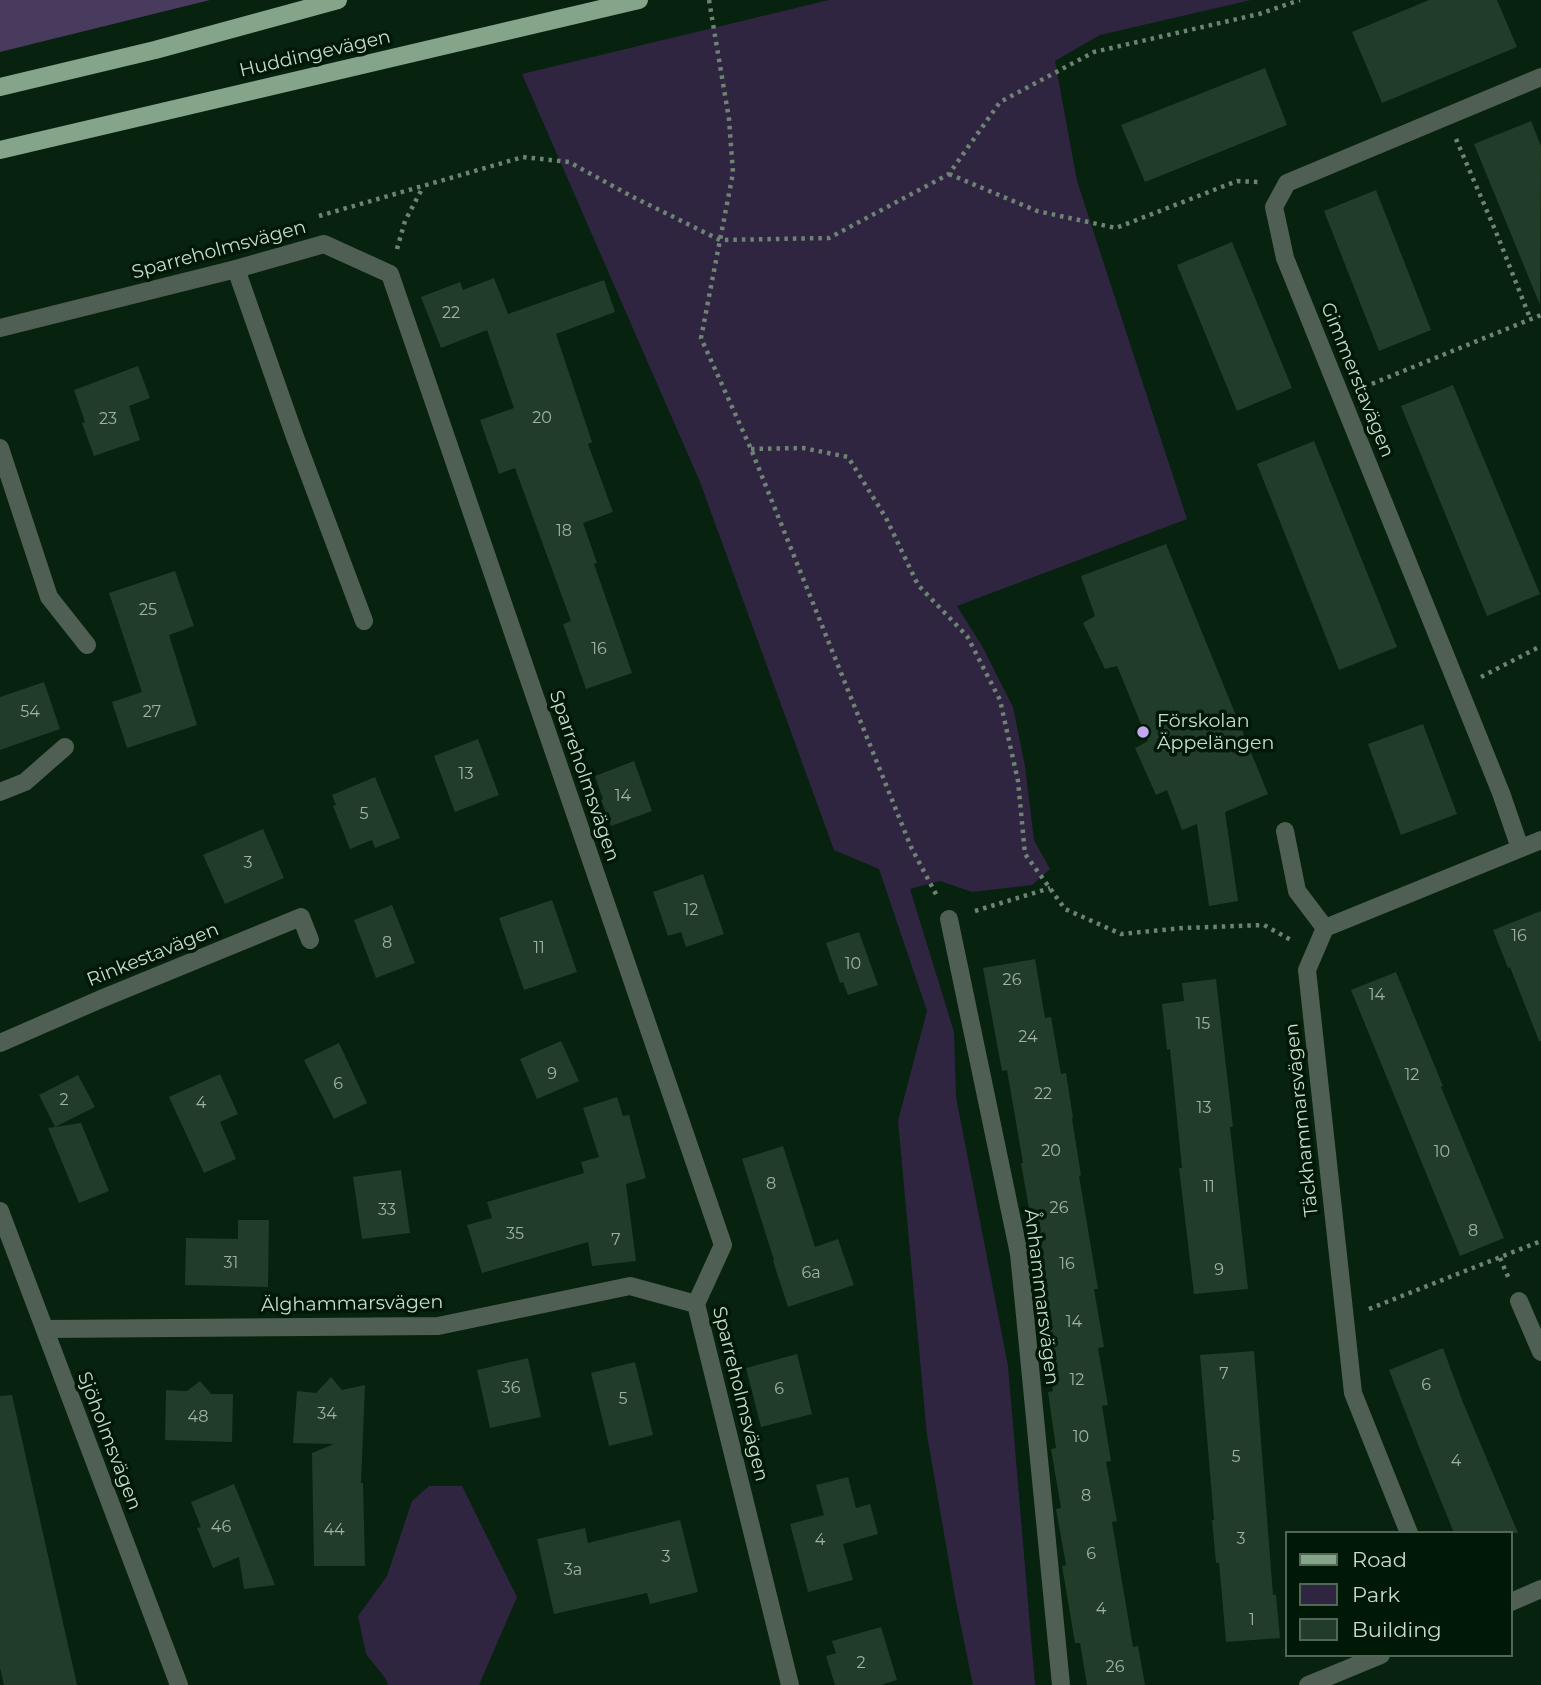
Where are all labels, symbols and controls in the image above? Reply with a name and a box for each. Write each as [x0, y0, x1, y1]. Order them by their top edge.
street label: Huddingevägen [237, 25, 393, 83]
street label: Sparreholmsvägen [129, 216, 309, 284]
street label: Gimmerstavägen [1315, 299, 1399, 461]
house number: 22 [442, 303, 460, 323]
house number: 20 [532, 408, 552, 428]
house number: 23 [99, 409, 117, 429]
house number: 18 [556, 521, 572, 541]
house number: 25 [139, 600, 157, 620]
house number: 16 [591, 639, 607, 659]
street label: Sparreholmsvägen [544, 687, 624, 865]
house number: 54 [20, 702, 40, 722]
house number: 27 [143, 702, 161, 722]
place label: Förskolan Äppelängen [1157, 710, 1274, 754]
marker: Förskolan Äppelängen [1135, 724, 1151, 740]
house number: 13 [459, 764, 473, 784]
house number: 14 [615, 786, 631, 806]
house number: 5 [359, 804, 369, 824]
house number: 3 [243, 853, 253, 873]
house number: 12 [684, 900, 698, 920]
street label: Rinkestavägen [84, 918, 222, 992]
house number: 16 [1511, 926, 1527, 946]
house number: 8 [382, 933, 392, 953]
house number: 11 [533, 938, 545, 958]
house number: 10 [845, 954, 861, 974]
house number: 26 [1003, 970, 1021, 990]
house number: 14 [1369, 985, 1385, 1005]
house number: 15 [1196, 1014, 1210, 1034]
street label: Täckhammarsvägen [1281, 1022, 1323, 1218]
house number: 24 [1018, 1027, 1038, 1047]
house number: 9 [547, 1064, 557, 1084]
house number: 12 [1405, 1065, 1419, 1085]
house number: 6 [333, 1074, 343, 1094]
house number: 22 [1034, 1084, 1052, 1104]
house number: 2 [59, 1090, 69, 1110]
house number: 4 [196, 1093, 206, 1113]
house number: 13 [1197, 1098, 1211, 1118]
house number: 20 [1041, 1141, 1061, 1161]
house number: 10 [1434, 1142, 1450, 1162]
house number: 8 [766, 1174, 776, 1194]
house number: 11 [1203, 1177, 1215, 1197]
house number: 26 [1050, 1198, 1068, 1218]
house number: 33 [378, 1200, 396, 1220]
street label: Ånhammarsvägen [1019, 1208, 1063, 1386]
house number: 8 [1468, 1221, 1478, 1241]
house number: 35 [506, 1224, 524, 1244]
house number: 7 [611, 1230, 621, 1250]
house number: 31 [224, 1253, 238, 1273]
house number: 16 [1059, 1254, 1075, 1274]
house number: 9 [1214, 1260, 1224, 1280]
house number: 6a [801, 1263, 821, 1283]
street label: Älghammarsvägen [261, 1291, 443, 1317]
street label: Sparreholmsvägen [707, 1304, 773, 1484]
house number: 14 [1066, 1312, 1082, 1332]
house number: 7 [1219, 1364, 1229, 1384]
street label: Sjöholmsvägen [72, 1369, 146, 1513]
house number: 12 [1070, 1370, 1084, 1390]
house number: 6 [1421, 1375, 1431, 1395]
house number: 36 [502, 1378, 520, 1398]
house number: 6 [774, 1379, 784, 1399]
house number: 5 [618, 1389, 628, 1409]
house number: 34 [317, 1404, 337, 1424]
house number: 48 [188, 1407, 208, 1427]
house number: 10 [1073, 1427, 1089, 1447]
house number: 5 [1231, 1447, 1241, 1467]
house number: 4 [1451, 1451, 1461, 1471]
house number: 8 [1081, 1486, 1091, 1506]
house number: 46 [211, 1517, 231, 1537]
house number: 44 [323, 1520, 345, 1540]
house number: 3 [1236, 1529, 1246, 1549]
house number: 4 [815, 1530, 825, 1550]
legend [1286, 1531, 1513, 1657]
house number: 6 [1086, 1544, 1096, 1564]
house number: 3 [661, 1547, 671, 1567]
text: Road [1352, 1547, 1407, 1572]
house number: 3a [564, 1560, 582, 1580]
text: Park [1352, 1582, 1400, 1607]
house number: 4 [1096, 1599, 1106, 1619]
house number: 1 [1249, 1610, 1255, 1630]
text: Building [1352, 1617, 1442, 1642]
house number: 2 [856, 1653, 866, 1673]
house number: 26 [1106, 1657, 1124, 1677]

